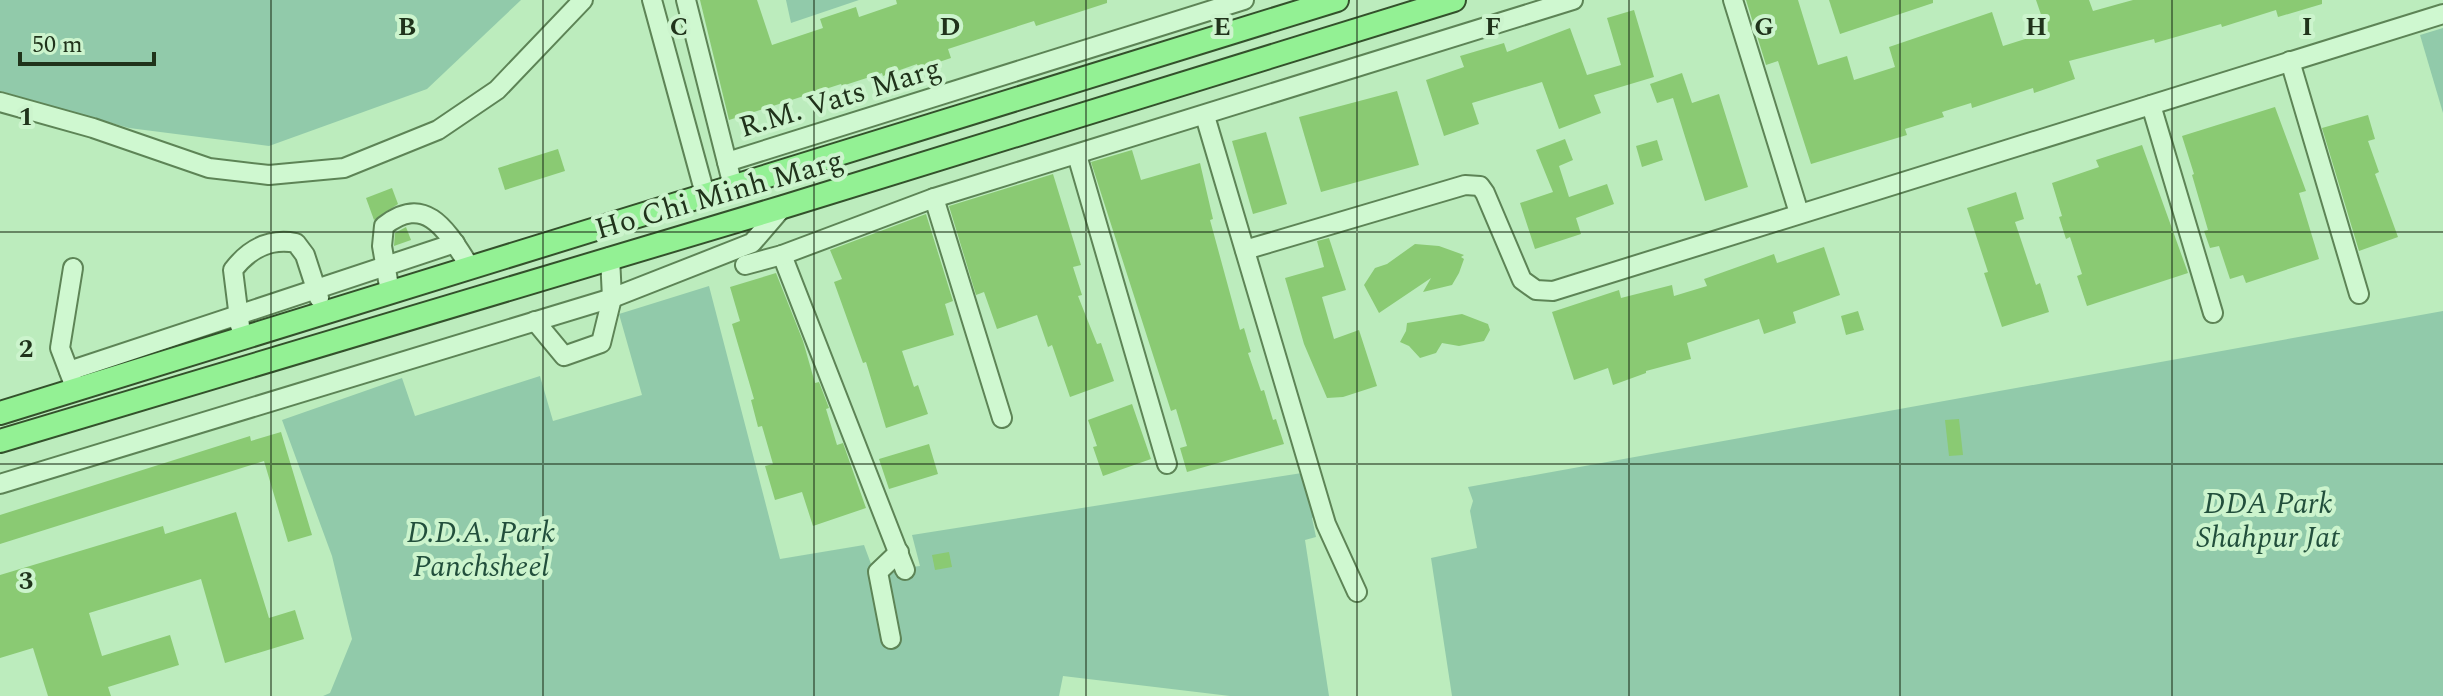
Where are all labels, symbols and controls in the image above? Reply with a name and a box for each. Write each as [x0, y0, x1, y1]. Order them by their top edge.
text: B [398, 7, 416, 47]
text: C [670, 7, 688, 47]
text: D [940, 7, 960, 47]
text: E [1213, 7, 1231, 47]
text: F [1485, 7, 1501, 47]
text: G [1754, 7, 1774, 47]
text: H [2025, 7, 2047, 47]
text: I [2302, 7, 2312, 47]
scale bar [20, 16, 154, 66]
text: 50 m [32, 27, 83, 63]
street label: R.M. Vats Marg [733, 45, 947, 151]
text: 1 [19, 97, 33, 137]
street label: Ho Chi Minh Marg [590, 138, 849, 252]
text: 2 [19, 329, 33, 369]
park label: DDA Park Shahpur Jat [2196, 481, 2340, 561]
park label: D.D.A. Park Panchsheel [407, 510, 555, 590]
text: 3 [19, 561, 33, 601]

